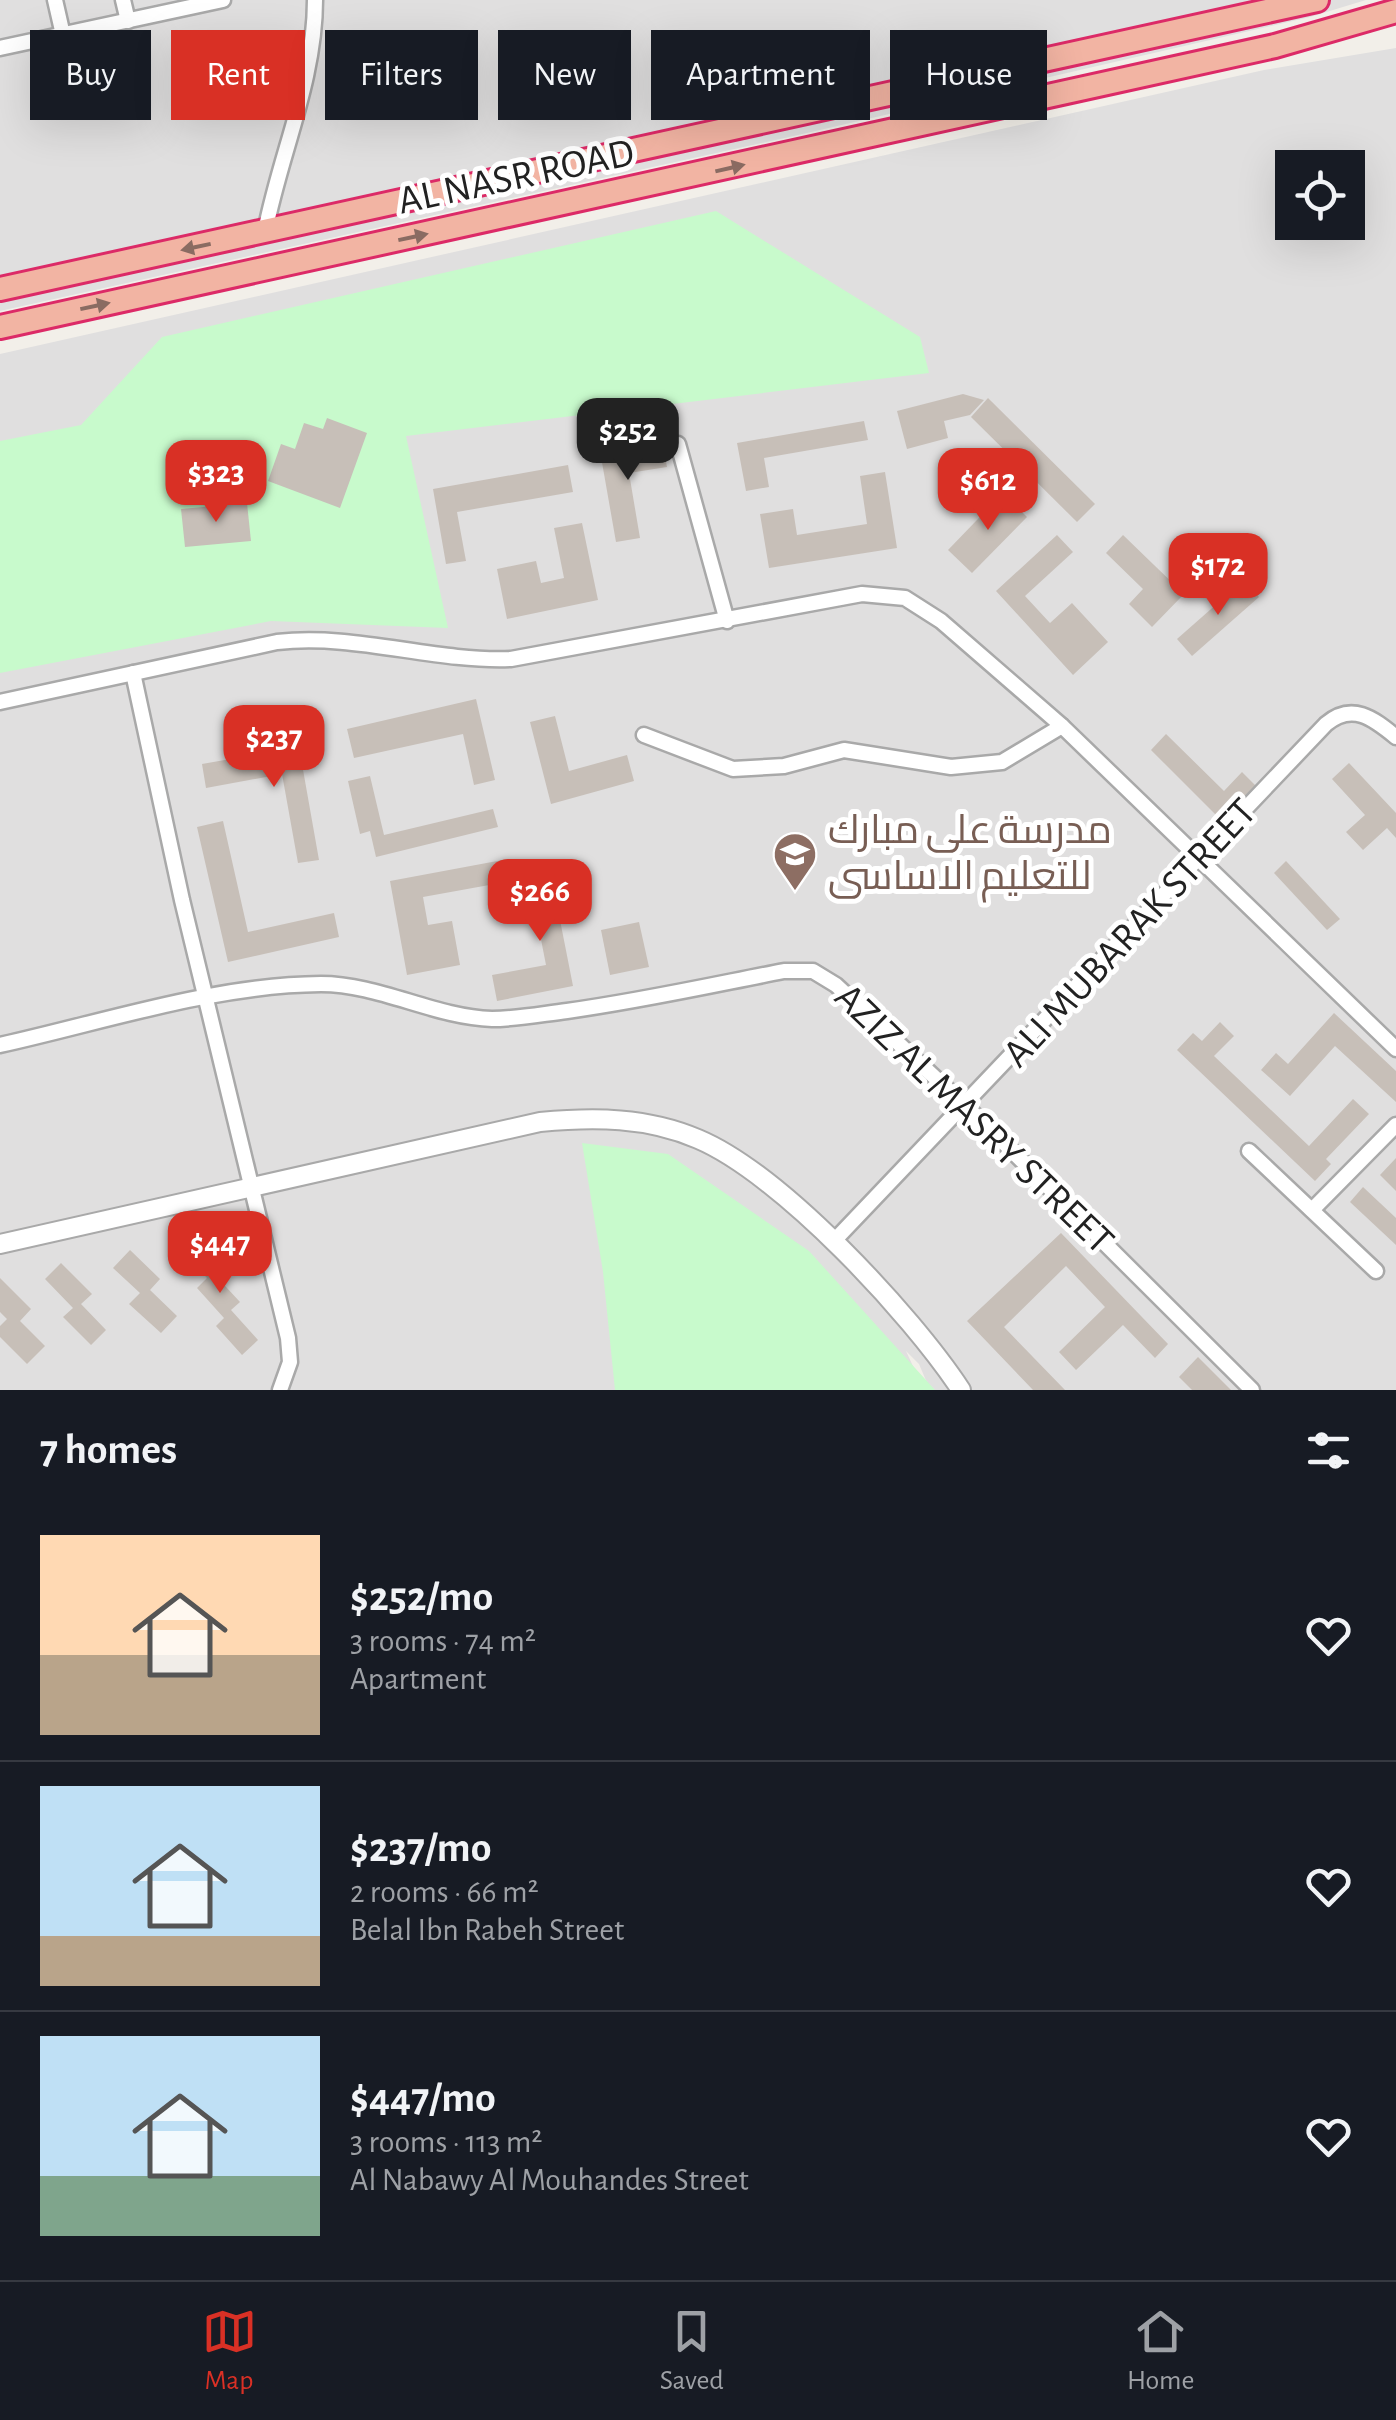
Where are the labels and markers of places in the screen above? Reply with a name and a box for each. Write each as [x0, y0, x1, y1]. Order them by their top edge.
pin: $252 [569, 398, 687, 483]
pin: $323 [157, 440, 275, 525]
pin: $612 [929, 448, 1047, 533]
pin: $172 [1159, 533, 1277, 618]
pin: $237 [215, 705, 333, 790]
place label: مدرسة على مبارك للتعليم الاساسى [828, 811, 1112, 903]
school or university icon: مدرسة على مبارك للتعليم الاساسى [772, 831, 818, 892]
pin: $266 [481, 859, 599, 944]
pin: $447 [161, 1211, 279, 1296]

